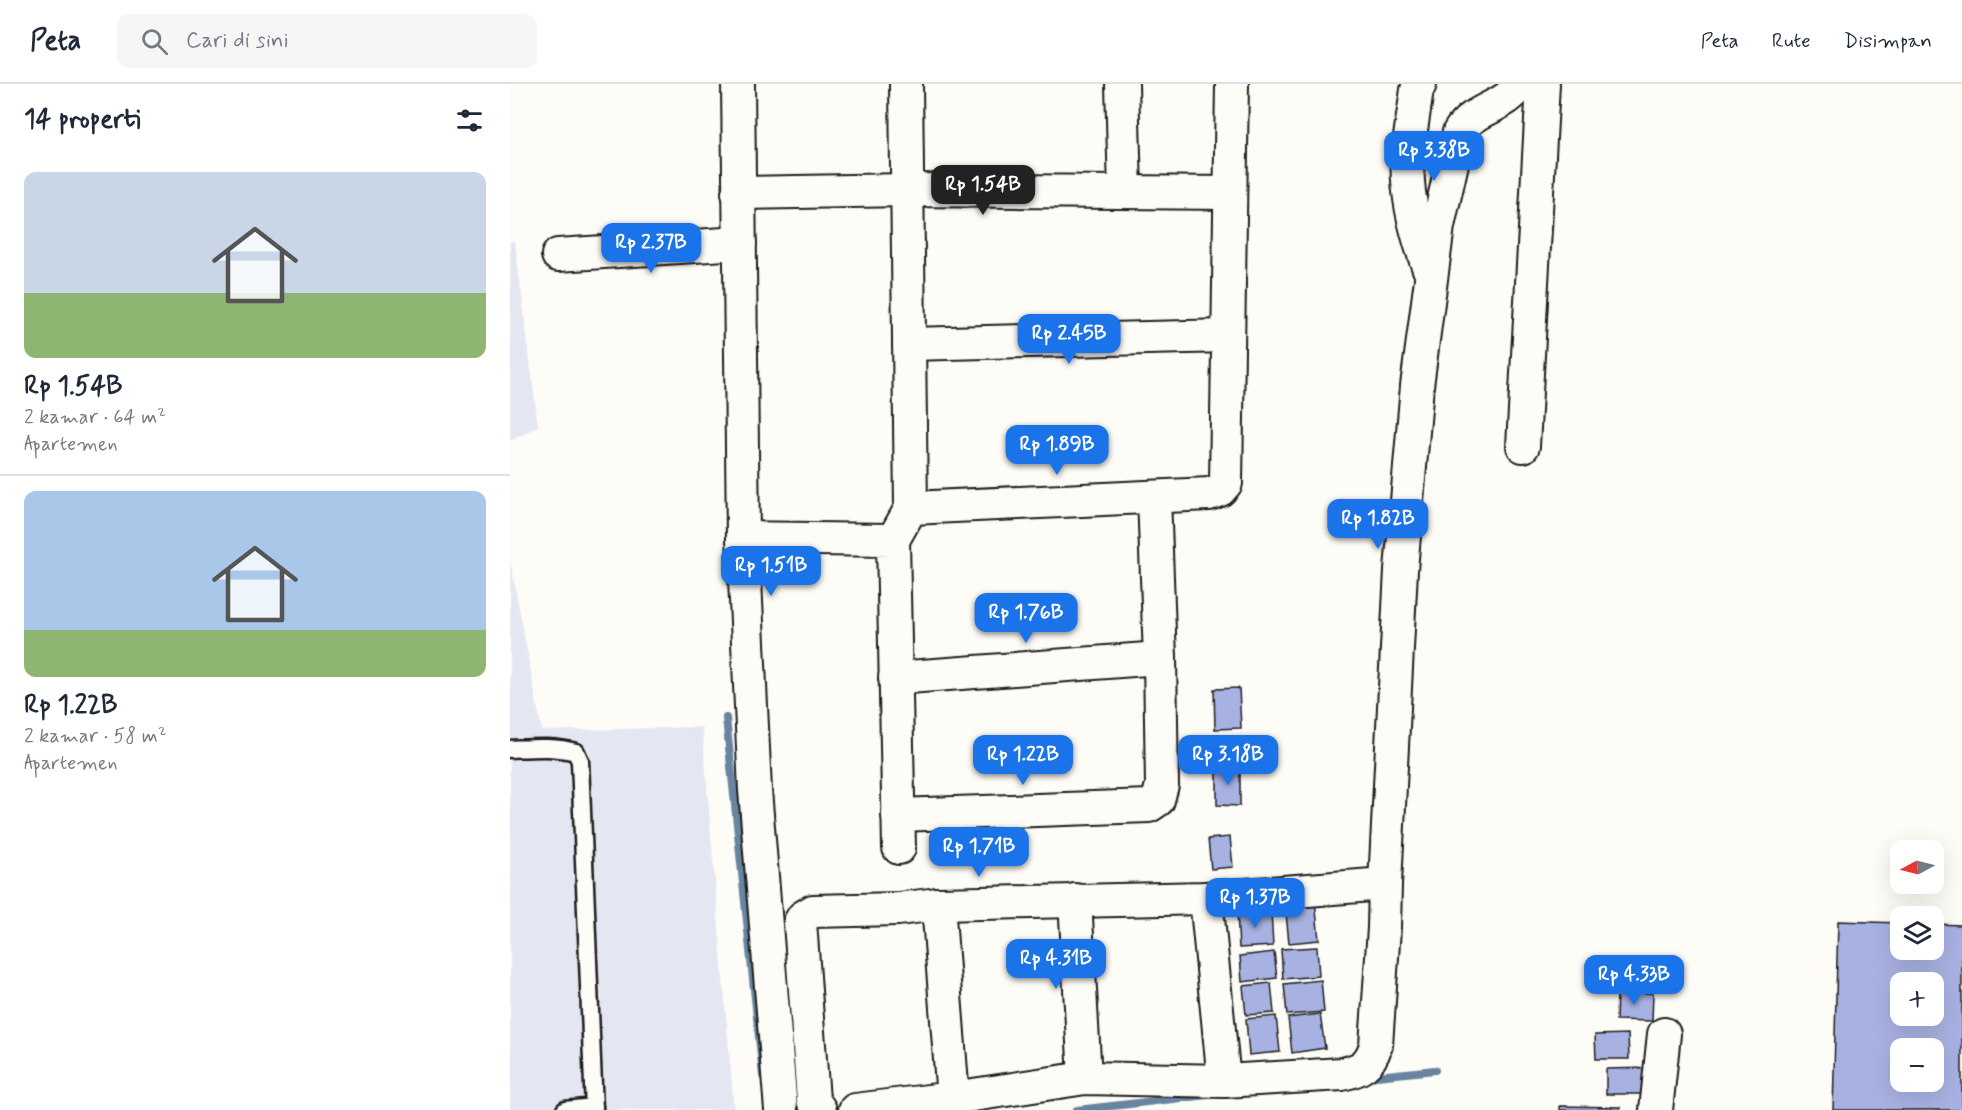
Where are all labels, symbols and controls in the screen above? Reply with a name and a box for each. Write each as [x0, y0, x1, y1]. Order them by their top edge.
search box [117, 14, 537, 68]
text: Peta [30, 23, 81, 60]
icon: search [138, 25, 171, 58]
text: Cari di sini [186, 27, 289, 55]
text: Peta [1701, 27, 1739, 55]
text: Rute [1772, 27, 1811, 55]
text: Disimpan [1844, 27, 1932, 55]
text: 14 properti [24, 103, 140, 137]
icon: filters [453, 104, 486, 137]
pin: Rp 3.38B [1372, 131, 1496, 182]
text: Rp 3.38B [1398, 137, 1470, 164]
pin: Rp 1.54B [921, 165, 1045, 216]
text: Rp 1.54B [945, 171, 1021, 198]
icon: home [201, 211, 309, 319]
pin: Rp 2.37B [589, 223, 713, 274]
text: Rp 2.37B [615, 229, 687, 256]
pin: Rp 2.45B [1007, 314, 1131, 365]
text: Rp 2.45B [1032, 320, 1106, 347]
text: Rp 1.54B [24, 370, 122, 404]
text: 2 kamar · 64 m² [24, 404, 166, 431]
pin: Rp 1.89B [995, 425, 1119, 476]
text: Apartemen [24, 431, 117, 458]
text: Rp 1.89B [1020, 431, 1094, 458]
pin: Rp 1.82B [1316, 499, 1440, 550]
text: Rp 1.82B [1341, 505, 1415, 532]
icon: home [201, 530, 309, 638]
pin: Rp 1.51B [709, 546, 833, 597]
text: Rp 1.51B [735, 552, 807, 579]
pin: Rp 1.76B [964, 593, 1088, 644]
text: Rp 1.76B [989, 599, 1063, 626]
text: Rp 1.22B [24, 689, 118, 723]
text: 2 kamar · 58 m² [24, 723, 167, 750]
pin: Rp 1.22B [961, 735, 1085, 786]
pin: Rp 3.18B [1166, 735, 1290, 786]
text: Rp 1.22B [987, 741, 1059, 768]
text: Rp 3.18B [1192, 741, 1264, 768]
text: Apartemen [24, 750, 117, 777]
pin: Rp 1.71B [917, 827, 1041, 878]
text: Rp 1.71B [943, 833, 1015, 860]
north arrow [1890, 840, 1944, 894]
map controls [1890, 840, 1944, 1092]
pin: Rp 1.37B [1193, 878, 1317, 929]
text: Rp 1.37B [1220, 884, 1290, 911]
button: layers [1890, 906, 1944, 960]
pin: Rp 4.31B [994, 939, 1118, 990]
text: Rp 4.31B [1020, 945, 1092, 972]
pin: Rp 4.33B [1572, 955, 1696, 1006]
text: Rp 4.33B [1598, 961, 1670, 988]
button: + [1890, 972, 1944, 1026]
button: − [1890, 1038, 1944, 1092]

